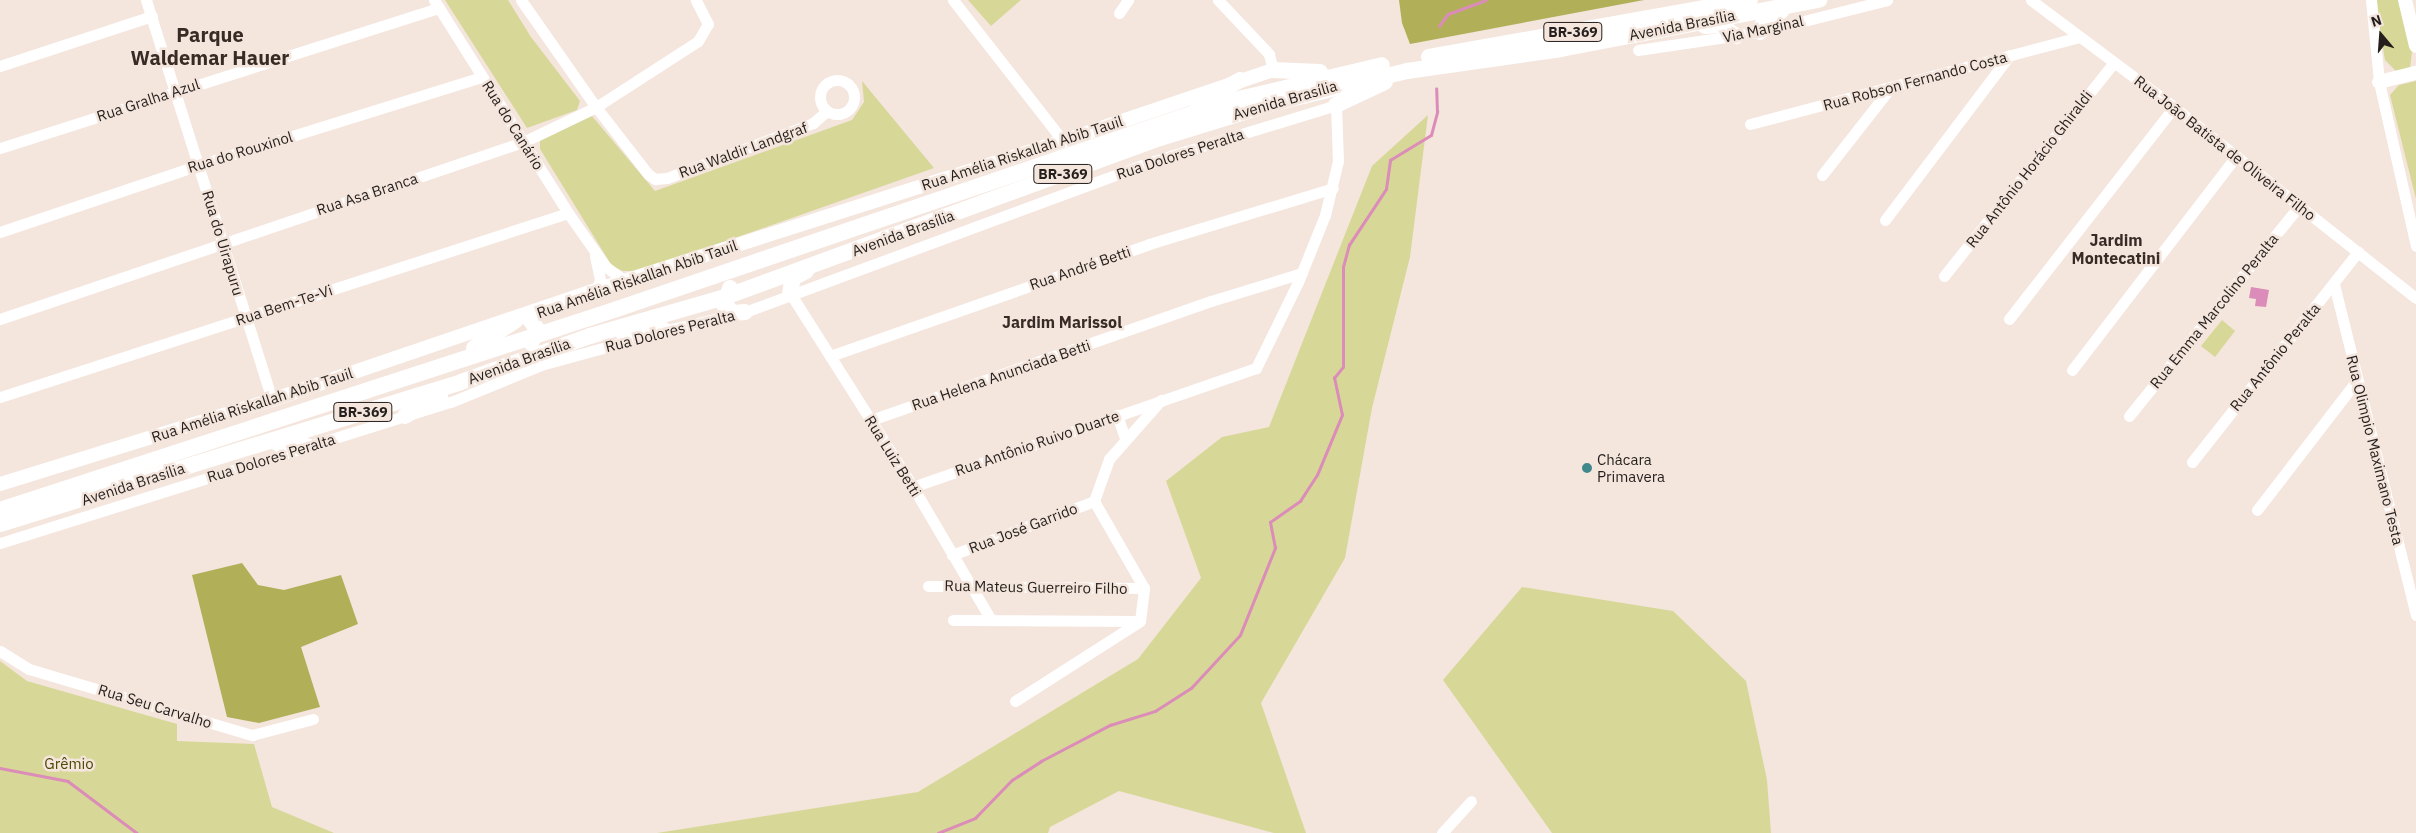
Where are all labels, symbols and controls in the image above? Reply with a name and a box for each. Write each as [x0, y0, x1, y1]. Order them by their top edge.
street label: Avenida Brasília [1628, 6, 1736, 44]
north arrow [2356, 10, 2406, 60]
text: N [2369, 11, 2384, 31]
street label: Via Marginal [1721, 12, 1805, 46]
road number: BR-369 [1543, 21, 1603, 44]
district label: Parque Waldemar Hauer [131, 22, 289, 69]
street label: Rua Robson Fernando Costa [1821, 48, 2009, 114]
street label: Rua João Batista de Oliveira Filho [2131, 72, 2319, 224]
street label: Rua Gralha Azul [94, 75, 202, 125]
street label: Rua do Canário [478, 77, 548, 173]
street label: Avenida Brasília [1231, 77, 1339, 123]
street label: Rua Antônio Horácio Ghiraldi [1962, 87, 2096, 251]
street label: Rua Amélia Riskallah Abib Tauil [919, 112, 1125, 194]
street label: Rua Waldir Landgraf [676, 118, 810, 182]
street label: Rua Dolores Peralta [1114, 125, 1246, 183]
street label: Rua do Rouxinol [185, 127, 295, 177]
road number: BR-369 [1033, 162, 1093, 185]
street label: Rua Asa Branca [314, 169, 420, 219]
street label: Rua do Uirapuru [198, 188, 248, 298]
street label: Avenida Brasília [849, 206, 957, 260]
district label: Jardim Montecatini [2072, 230, 2160, 268]
street label: Rua Emma Marcolino Peralta [2146, 230, 2282, 392]
street label: Rua Amélia Riskallah Abib Tauil [534, 236, 740, 322]
street label: Rua André Betti [1027, 242, 1133, 294]
street label: Rua Bem-Te-Vi [233, 281, 335, 329]
street label: Rua Antônio Peralta [2226, 300, 2324, 414]
street label: Rua Dolores Peralta [603, 306, 737, 356]
district label: Jardim Marissol [1002, 312, 1122, 332]
street label: Avenida Brasília [465, 334, 573, 388]
street label: Rua Helena Anunciada Betti [909, 336, 1093, 414]
street label: Rua Olimpio Maximano Testa [2343, 353, 2407, 547]
street label: Rua Amélia Riskallah Abib Tauil [149, 364, 355, 446]
road number: BR-369 [333, 401, 393, 424]
street label: Rua Antônio Ruivo Duarte [953, 406, 1121, 480]
street label: Rua Luiz Betti [861, 412, 925, 500]
street label: Rua Dolores Peralta [205, 430, 337, 486]
place label: Chácara Primavera [1597, 450, 1665, 485]
street label: Avenida Brasília [79, 459, 187, 509]
marker: Chácara Primavera [1581, 462, 1593, 474]
street label: Rua José Garrido [966, 499, 1080, 557]
street label: Rua Mateus Guerreiro Filho [944, 576, 1128, 598]
street label: Rua Seu Carvalho [96, 680, 214, 732]
park label: Grêmio [44, 755, 94, 773]

